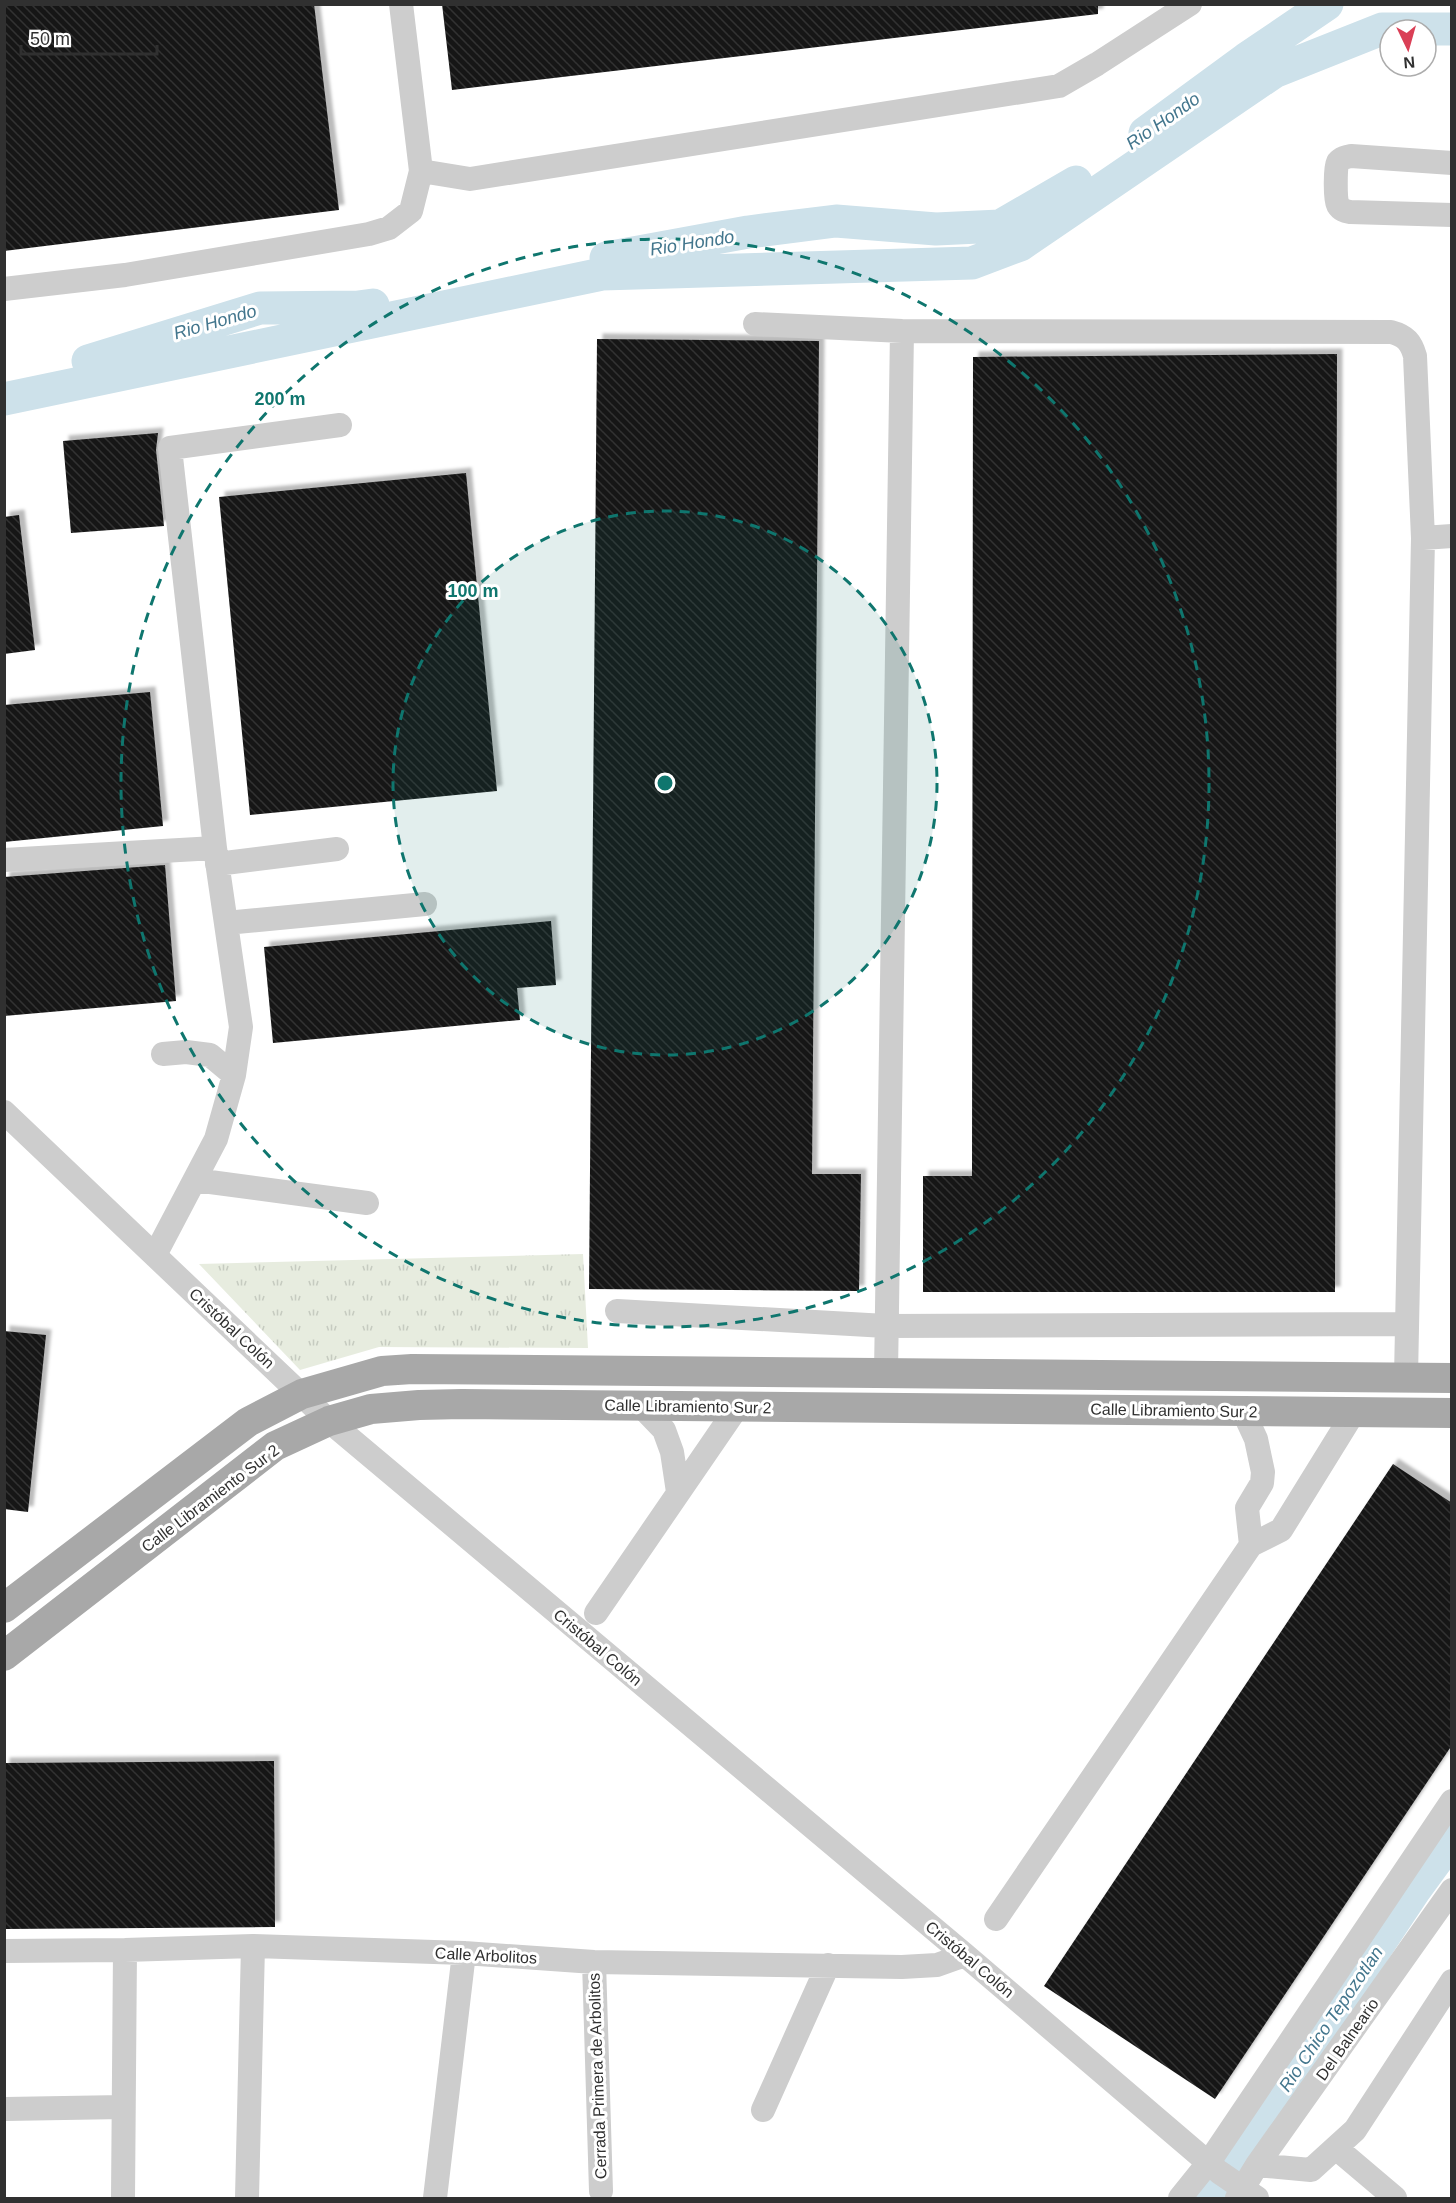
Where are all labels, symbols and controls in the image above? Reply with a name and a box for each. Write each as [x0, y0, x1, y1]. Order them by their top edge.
scale bar [21, 18, 158, 56]
north arrow [1378, 18, 1438, 78]
text: 50 m [30, 29, 70, 49]
text: N [1403, 53, 1416, 71]
water label: Rio Hondo [1122, 88, 1204, 154]
water label: Rio Hondo [648, 226, 736, 260]
water label: Rio Hondo [171, 301, 259, 343]
text: 200 m [254, 389, 306, 409]
text: 100 m [447, 581, 499, 601]
centre of rings [655, 773, 675, 793]
street label: Cristóbal Colón [186, 1285, 277, 1372]
street label: Calle Libramiento Sur 2 [604, 1397, 772, 1416]
street label: Calle Libramiento Sur 2 [1090, 1401, 1258, 1420]
street label: Calle Libramiento Sur 2 [138, 1441, 282, 1556]
street label: Cristóbal Colón [550, 1606, 645, 1689]
street label: Cristóbal Colón [922, 1918, 1017, 2001]
water label: Rio Chico Tepozotlan [1275, 1943, 1387, 2095]
street label: Calle Arbolitos [434, 1944, 537, 1967]
street label: Cerrada Primera de Arbolitos [585, 1973, 610, 2179]
street label: Del Balneario [1313, 1995, 1382, 2084]

